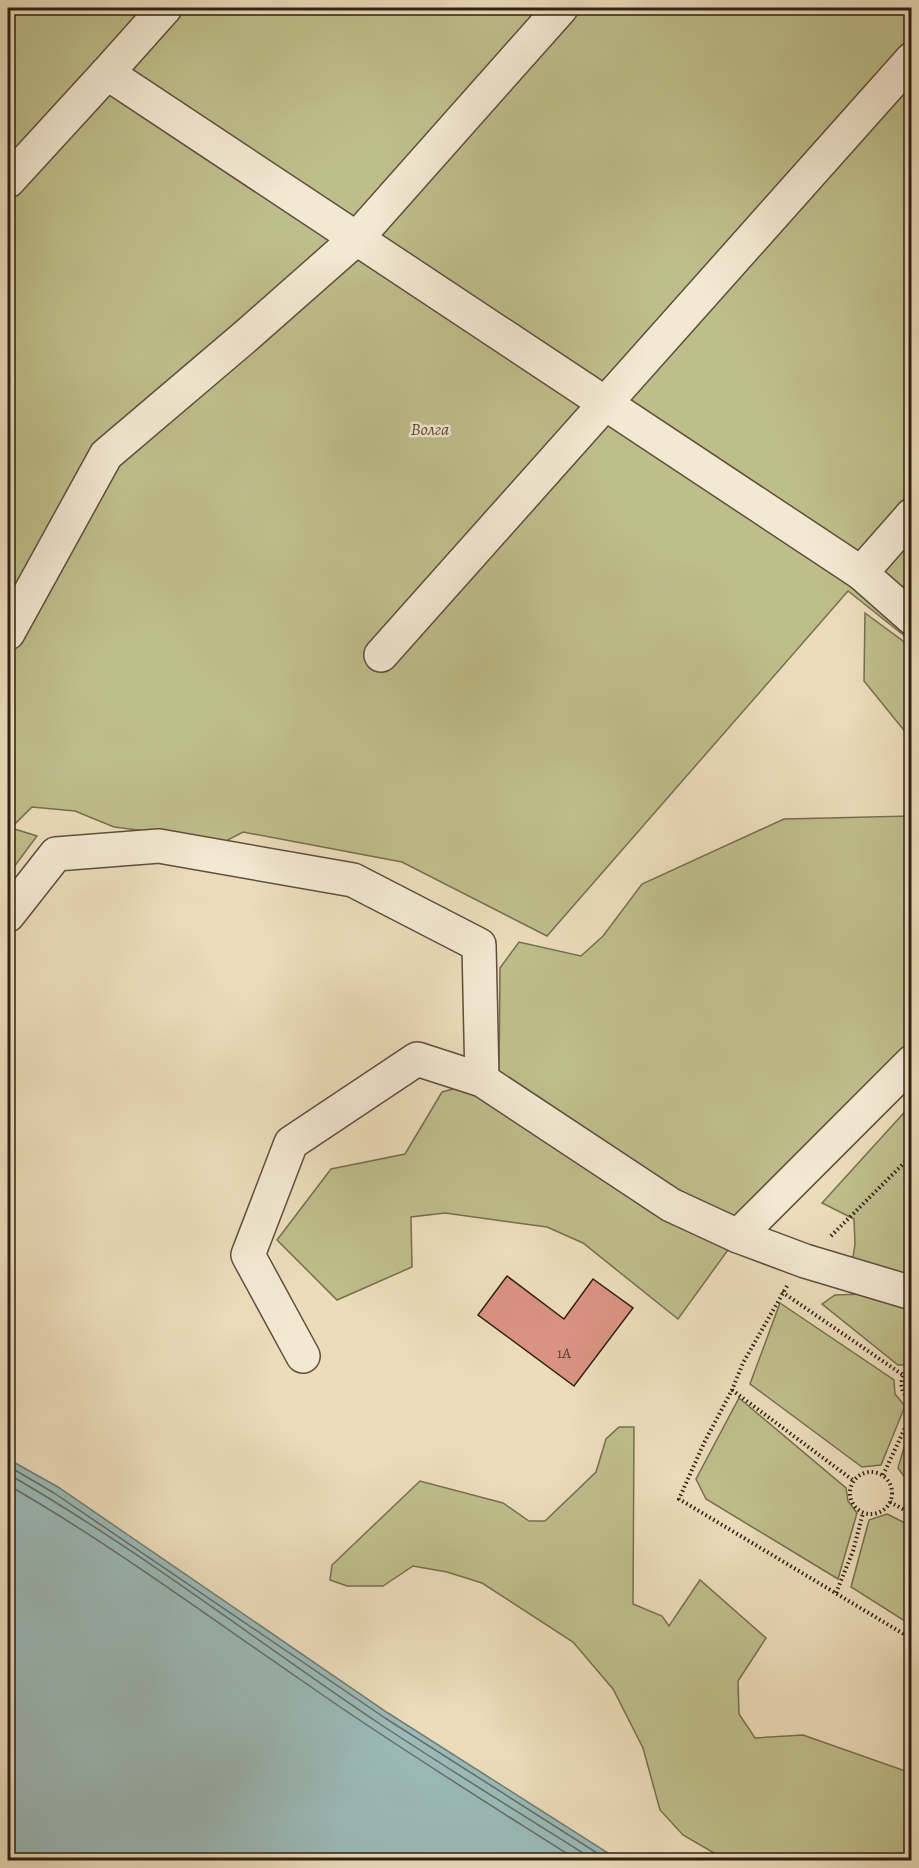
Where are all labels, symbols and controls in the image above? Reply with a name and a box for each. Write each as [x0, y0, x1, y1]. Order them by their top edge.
park label: Волга [411, 417, 449, 441]
house number: 1А [557, 1343, 571, 1363]

